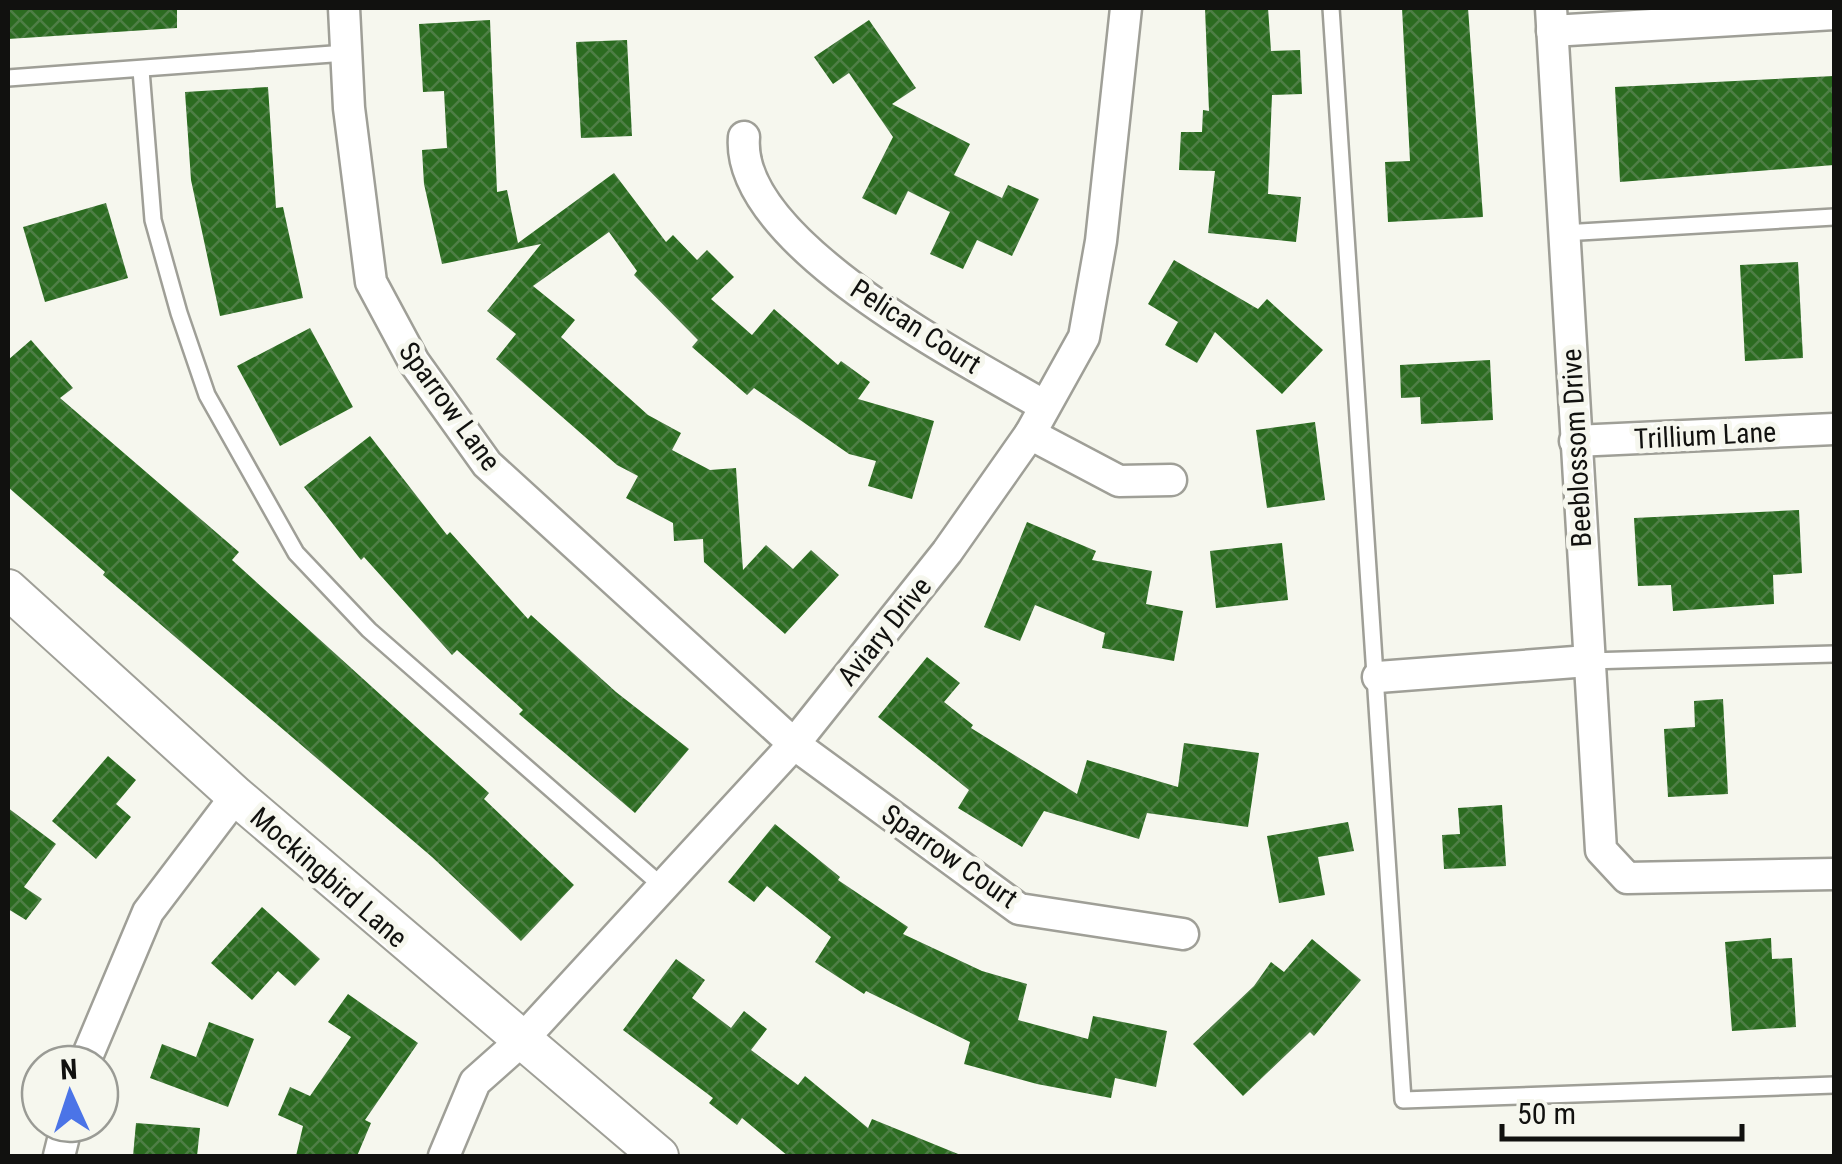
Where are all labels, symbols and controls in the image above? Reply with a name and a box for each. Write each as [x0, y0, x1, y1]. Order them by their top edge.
street label: Pelican Court [844, 272, 987, 381]
street label: Sparrow Lane [392, 336, 507, 477]
street label: Beeblossom Drive [1555, 348, 1598, 548]
street label: Trillium Lane [1633, 415, 1777, 456]
street label: Aviary Drive [831, 570, 938, 692]
street label: Sparrow Court [875, 798, 1024, 915]
street label: Mockingbird Lane [244, 800, 414, 954]
north arrow [20, 1044, 120, 1144]
text: N [59, 1053, 78, 1086]
scale bar [1502, 1079, 1742, 1141]
text: 50 m [1517, 1096, 1576, 1131]

